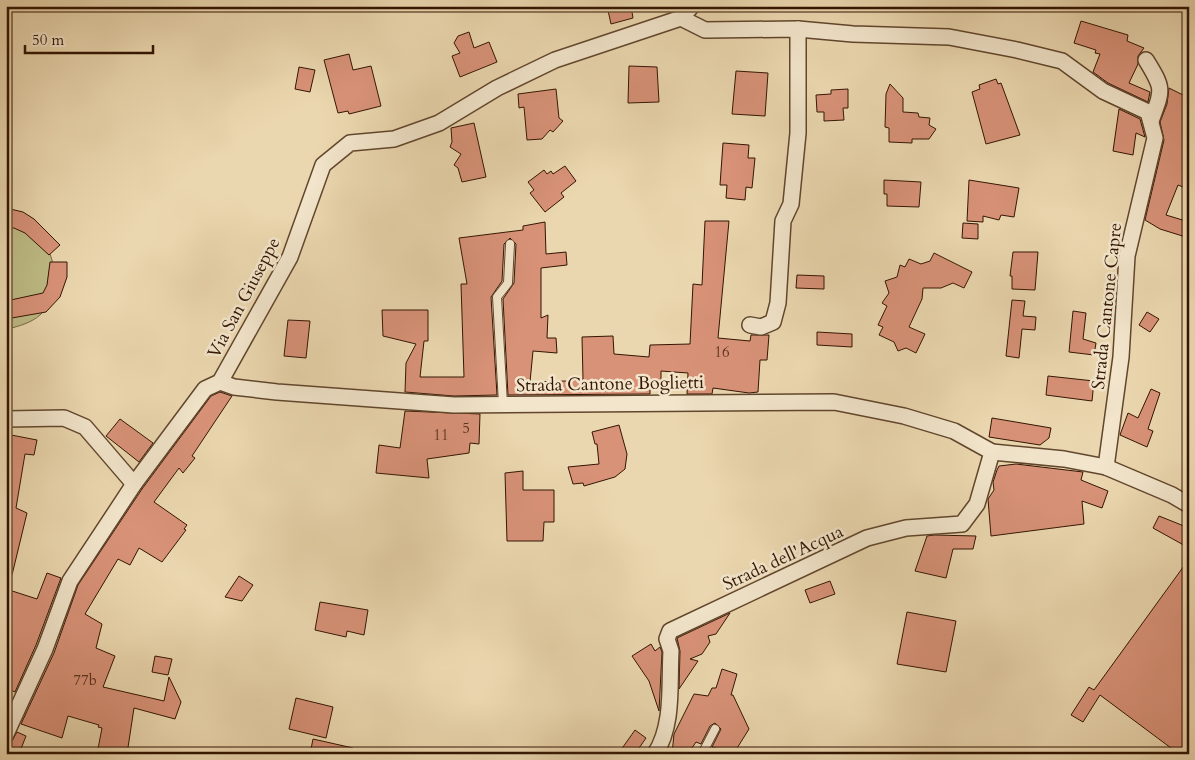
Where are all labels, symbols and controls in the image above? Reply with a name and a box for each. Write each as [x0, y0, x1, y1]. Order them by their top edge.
scale bar [25, 22, 152, 54]
text: 50 m [32, 30, 64, 50]
street label: Strada Cantone Capre [1086, 221, 1128, 391]
street label: Via San Giuseppe [202, 233, 286, 363]
house number: 16 [714, 342, 730, 362]
street label: Strada Cantone Boglietti [516, 370, 704, 398]
house number: 5 [462, 418, 470, 438]
house number: 11 [433, 425, 449, 445]
street label: Strada dell'Acqua [719, 519, 848, 597]
house number: 77b [73, 670, 97, 690]

